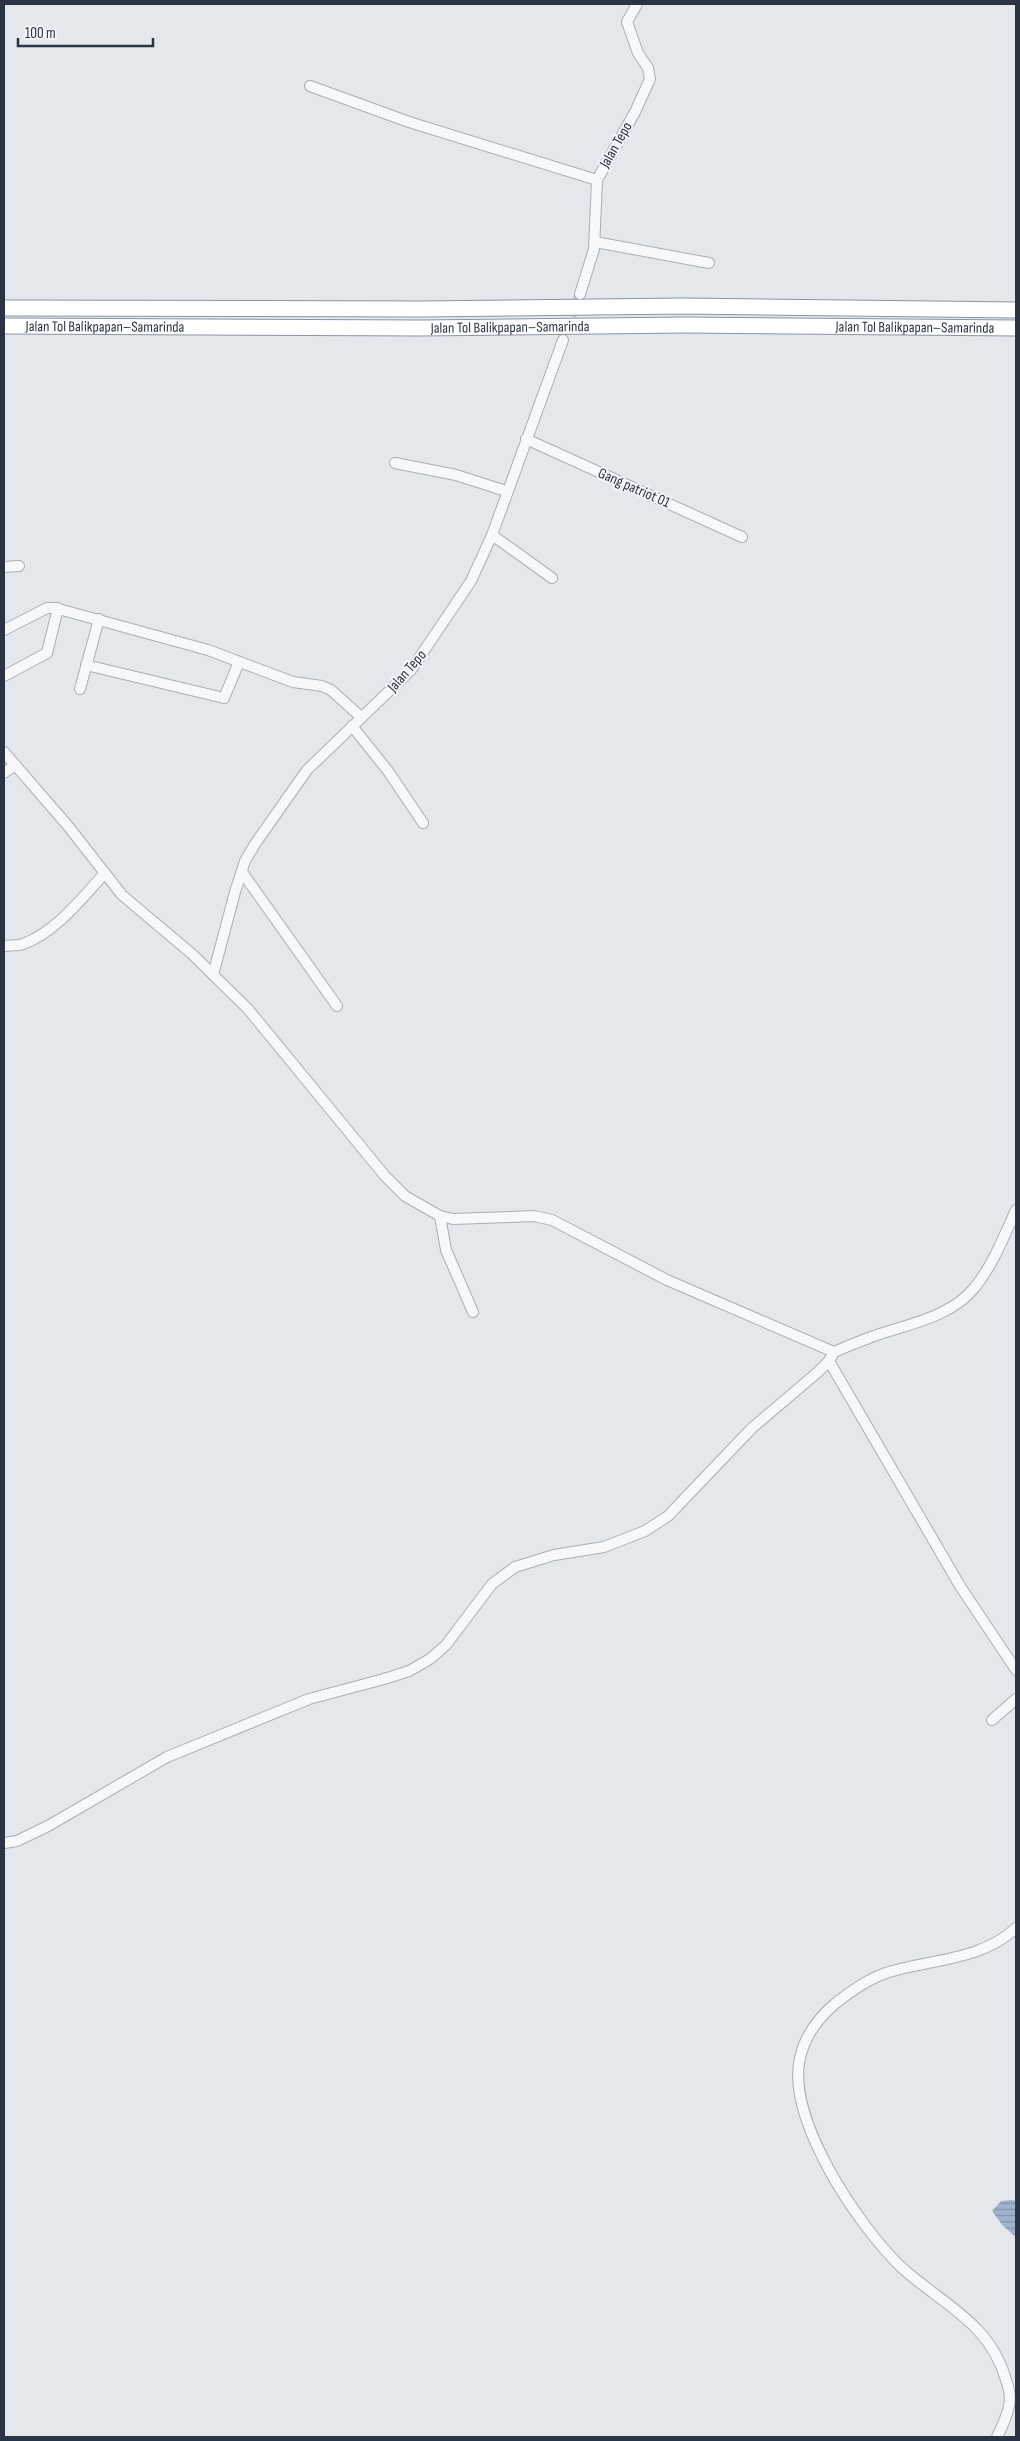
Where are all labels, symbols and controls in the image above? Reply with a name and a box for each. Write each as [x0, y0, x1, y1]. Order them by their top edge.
scale bar [18, 15, 152, 47]
text: 100 m [25, 24, 56, 43]
street label: Jalan Tepo [595, 119, 637, 172]
street label: Jalan Tol Balikpapan–Samarinda [25, 317, 185, 336]
street label: Jalan Tol Balikpapan–Samarinda [429, 317, 590, 337]
street label: Jalan Tol Balikpapan–Samarinda [834, 317, 995, 337]
street label: Gang patriot 01 [595, 464, 674, 513]
street label: Jalan Tepo [383, 646, 431, 697]

